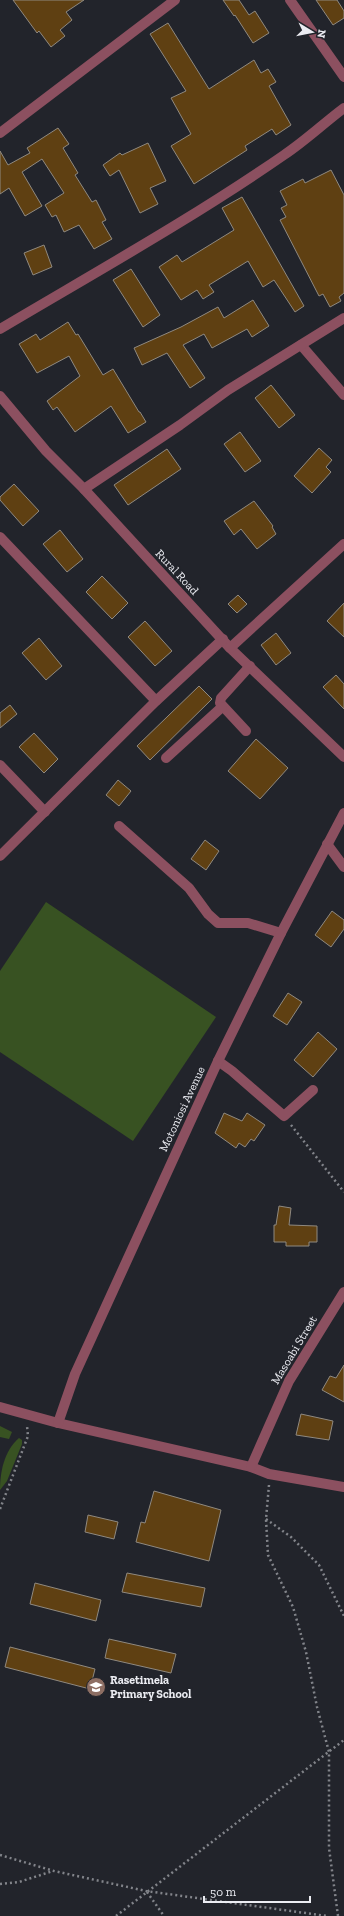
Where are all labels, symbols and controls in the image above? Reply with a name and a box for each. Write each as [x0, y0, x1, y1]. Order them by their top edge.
north arrow [292, 12, 332, 52]
text: N [314, 28, 328, 40]
street label: Rural Road [153, 546, 202, 598]
street label: Motoniosi Avenue [156, 1064, 208, 1154]
street label: Masoabi Street [268, 1313, 320, 1387]
place label: Rasetimela Primary School [110, 1673, 192, 1701]
school or university icon: Rasetimela Primary School [85, 1676, 107, 1698]
scale bar [204, 1878, 310, 1904]
text: 50 m [210, 1885, 237, 1899]

